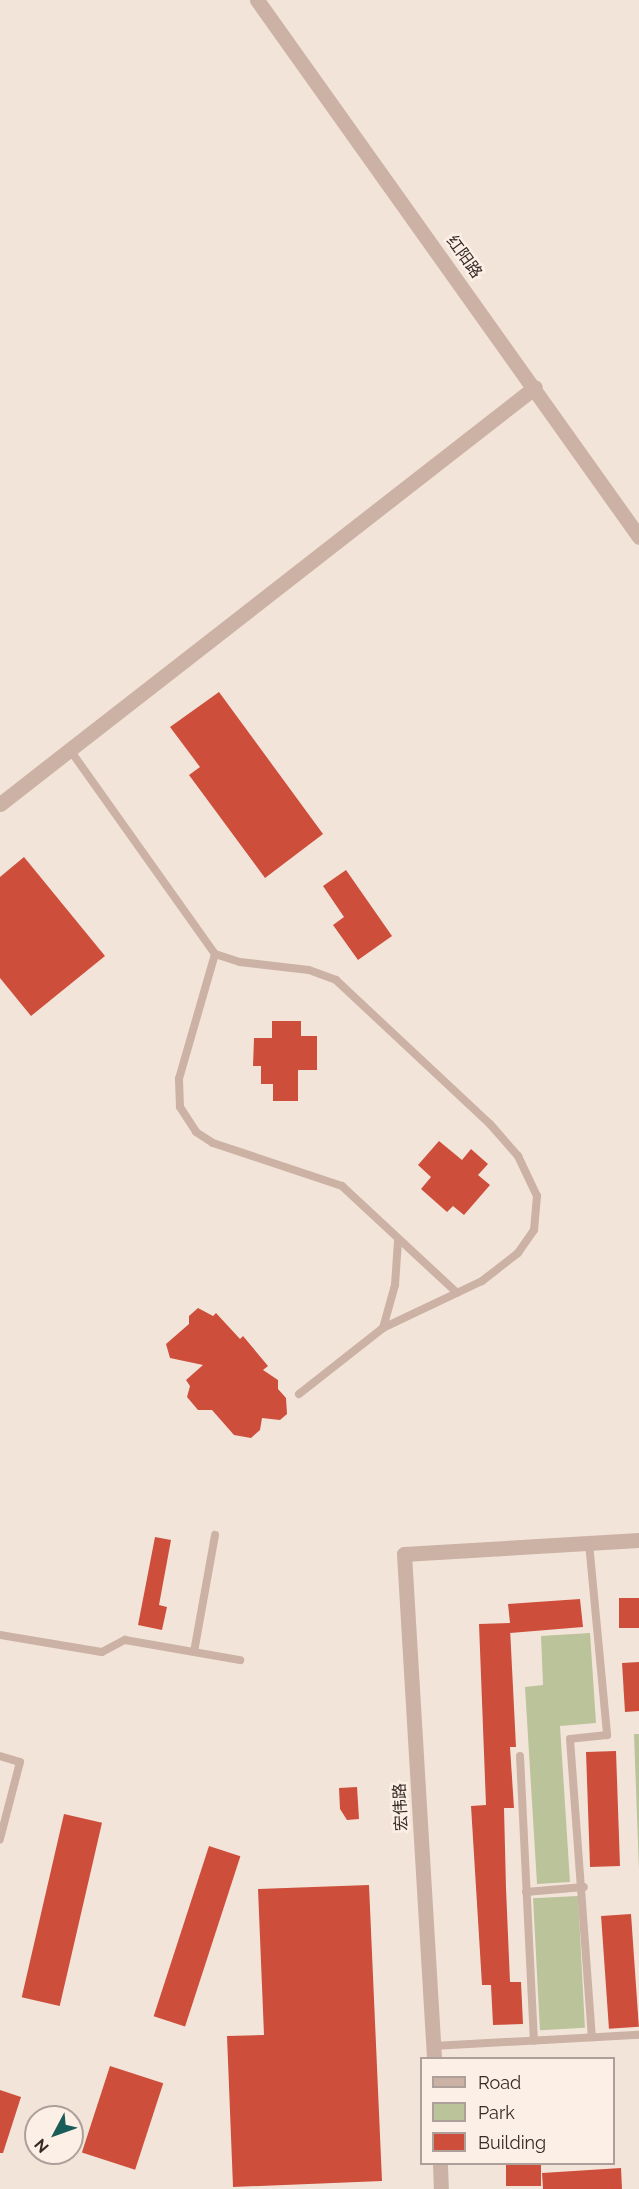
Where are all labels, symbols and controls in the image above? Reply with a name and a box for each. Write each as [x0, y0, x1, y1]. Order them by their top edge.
street label: 红阳路 [442, 232, 486, 282]
street label: 宏伟路 [390, 1783, 412, 1831]
legend [420, 2057, 615, 2165]
text: Road [478, 2072, 521, 2093]
text: Park [478, 2102, 515, 2123]
north arrow [24, 2105, 84, 2165]
text: Building [478, 2132, 546, 2153]
text: N [30, 2135, 53, 2157]

